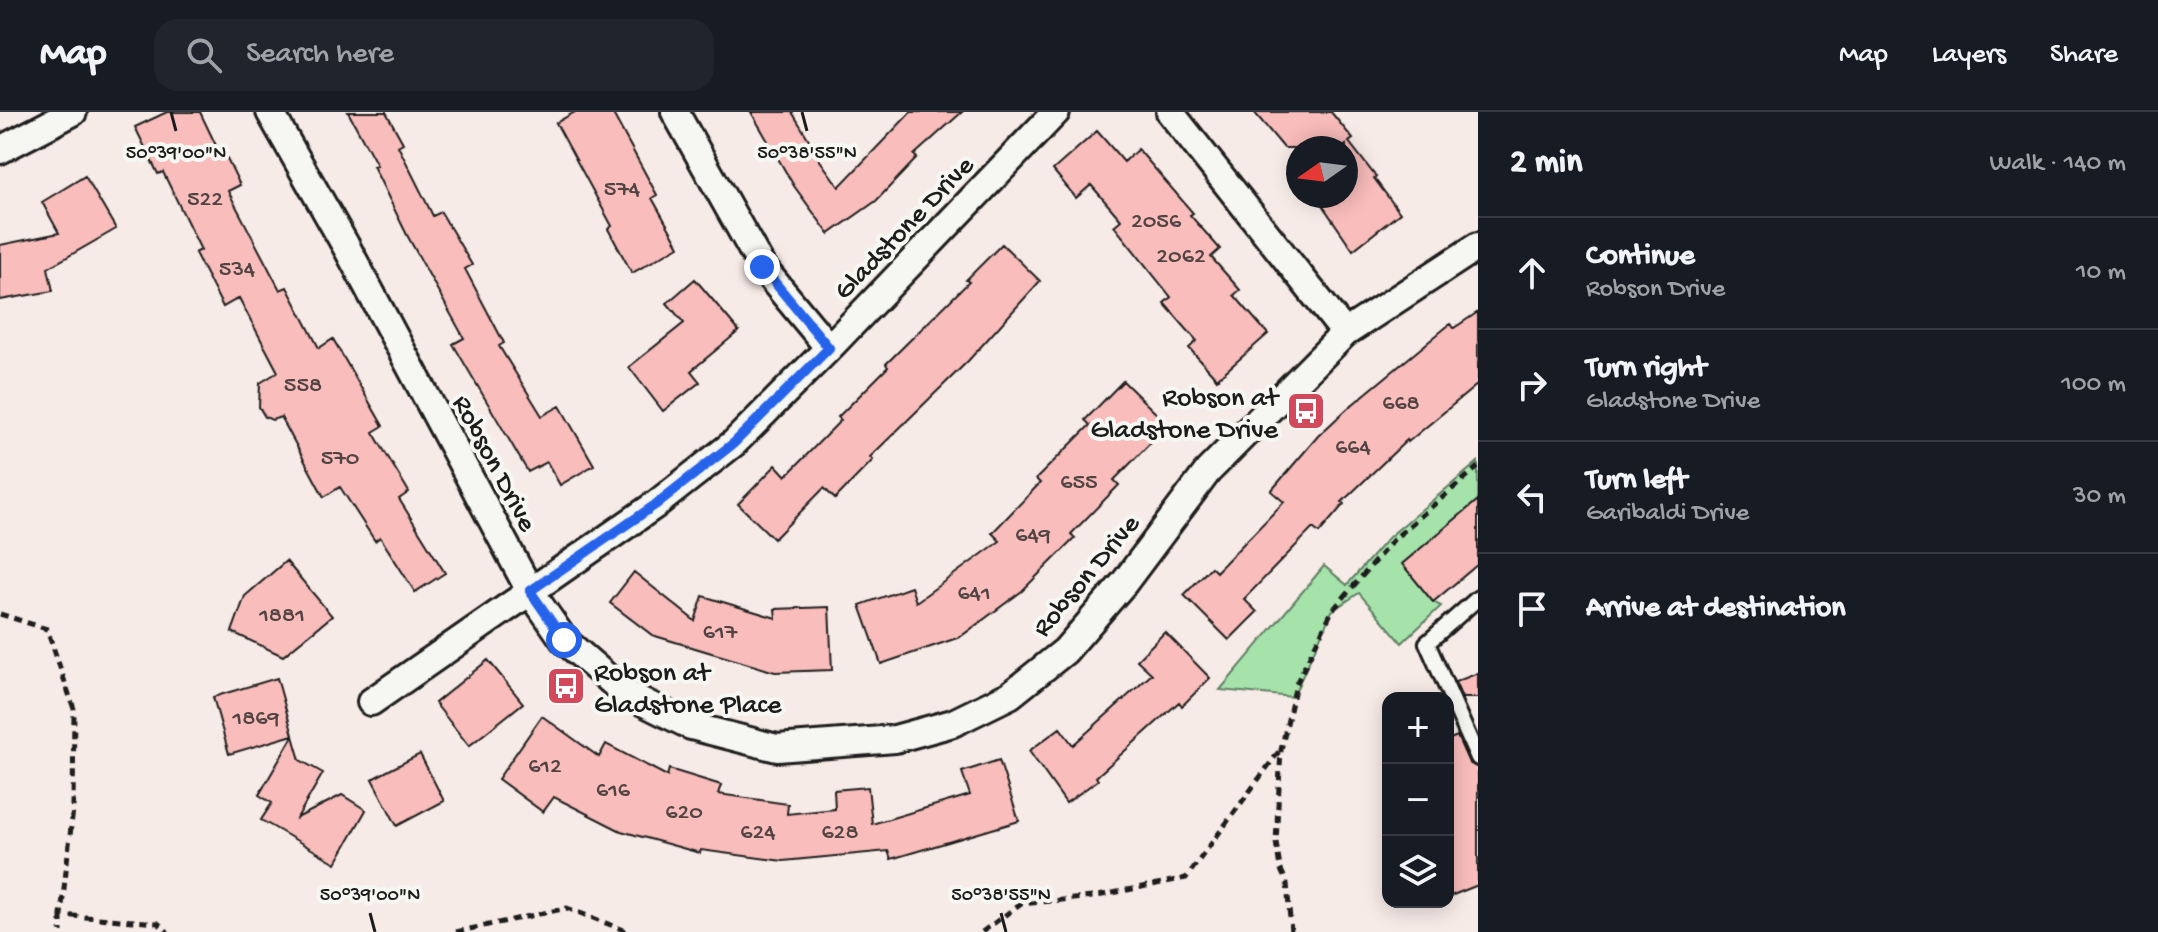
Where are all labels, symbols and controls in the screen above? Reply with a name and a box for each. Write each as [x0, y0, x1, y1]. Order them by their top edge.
search box [154, 19, 714, 91]
text: Map [40, 33, 106, 77]
icon: search [182, 33, 226, 77]
text: Search here [246, 38, 394, 73]
text: Map [1839, 39, 1888, 72]
text: Layers [1932, 39, 2006, 72]
text: Share [2050, 39, 2118, 72]
north arrow [1286, 136, 1358, 208]
text: 50°39'00"N [126, 143, 226, 166]
text: 50°38'55"N [757, 143, 857, 166]
text: 2 min [1510, 144, 1582, 184]
text: Walk · 140 m [1989, 149, 2126, 180]
street label: Gladstone Drive [828, 150, 983, 308]
house number: 574 [604, 176, 641, 205]
house number: 522 [187, 186, 223, 215]
house number: 2056 [1131, 208, 1182, 237]
text: Continue [1586, 240, 1695, 275]
house number: 2062 [1156, 243, 1206, 272]
route end [744, 249, 780, 285]
icon: ahead [1510, 251, 1554, 295]
house number: 534 [219, 256, 256, 285]
text: 10 m [2076, 258, 2126, 289]
text: Robson Drive [1586, 275, 1725, 306]
text: Turn right [1586, 352, 1706, 387]
icon: right [1510, 363, 1554, 407]
text: 100 m [2061, 370, 2126, 401]
house number: 558 [284, 372, 322, 401]
place label: Robson at Gladstone Drive [1091, 383, 1281, 448]
text: Gladstone Drive [1586, 387, 1760, 418]
street label: Robson Drive [443, 390, 543, 538]
bus stop icon: Robson at Gladstone Drive [1285, 390, 1327, 432]
house number: 668 [1382, 390, 1420, 419]
house number: 664 [1335, 434, 1371, 463]
house number: 570 [321, 445, 359, 474]
text: Turn left [1586, 464, 1687, 499]
house number: 655 [1060, 469, 1098, 498]
icon: left [1510, 475, 1554, 519]
text: 30 m [2073, 482, 2126, 513]
text: Garibaldi Drive [1586, 499, 1749, 530]
street label: Robson Drive [1027, 508, 1149, 645]
house number: 649 [1015, 522, 1051, 551]
house number: 641 [957, 580, 991, 609]
icon: arrive [1510, 587, 1554, 631]
text: Arrive at destination [1586, 592, 1846, 627]
house number: 1881 [258, 602, 305, 631]
house number: 617 [703, 619, 738, 648]
route start [546, 622, 582, 658]
place label: Robson at Gladstone Place [594, 658, 782, 723]
bus stop icon: Robson at Gladstone Place [545, 665, 587, 707]
map controls [1382, 692, 1454, 908]
button: + [1382, 692, 1454, 764]
house number: 1869 [231, 705, 280, 734]
house number: 612 [528, 753, 562, 782]
button: − [1382, 764, 1454, 836]
house number: 616 [596, 777, 631, 806]
house number: 620 [665, 799, 703, 828]
house number: 624 [740, 819, 776, 848]
house number: 628 [821, 819, 859, 848]
button: layers [1382, 836, 1454, 908]
text: 50°39'00"N [320, 885, 420, 908]
text: 50°38'55"N [951, 885, 1051, 908]

